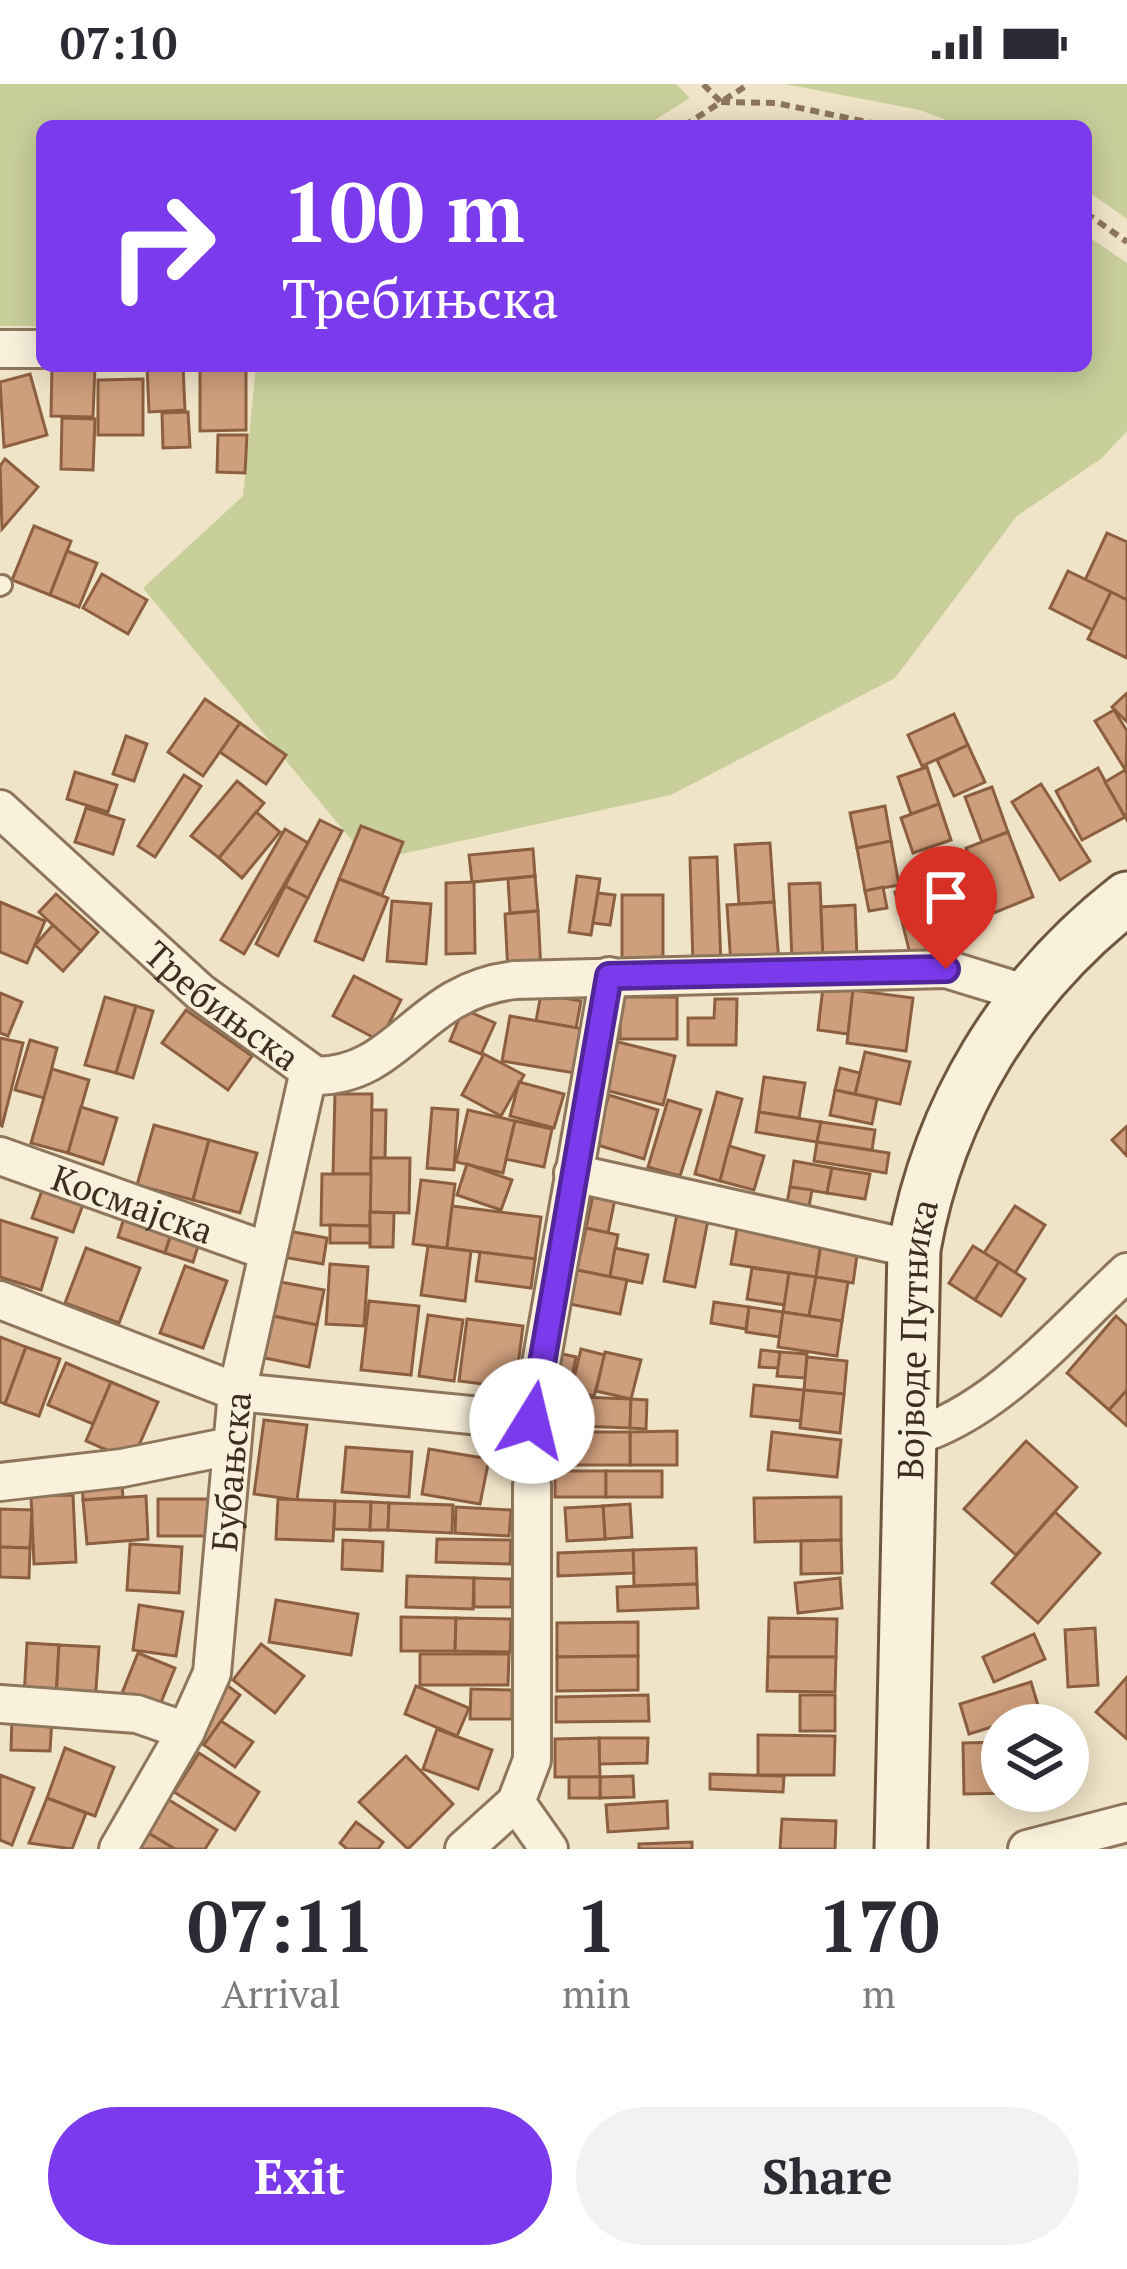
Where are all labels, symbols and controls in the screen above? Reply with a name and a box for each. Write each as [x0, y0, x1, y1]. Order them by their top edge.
text: 07:10 [60, 12, 177, 72]
text: 100 m [282, 155, 525, 266]
icon: right [84, 168, 240, 324]
text: Требињска [282, 262, 559, 333]
pin [895, 846, 997, 969]
icon: arrive [913, 864, 979, 930]
street label: Требињска [135, 930, 309, 1080]
street label: Космајска [46, 1153, 220, 1254]
street label: Војводе Путника [886, 1194, 948, 1480]
position arrow [469, 1358, 595, 1484]
street label: Бубањска [199, 1389, 260, 1554]
map controls [981, 1704, 1089, 1812]
button: layers [981, 1704, 1089, 1812]
text: 07:11 [187, 1877, 375, 1973]
text: 1 [576, 1877, 617, 1973]
text: 170 [818, 1877, 940, 1973]
text: Arrival [221, 1967, 341, 2019]
text: min [562, 1967, 630, 2019]
text: m [862, 1967, 896, 2019]
button: Exit [48, 2107, 552, 2245]
button: Share [576, 2107, 1079, 2245]

